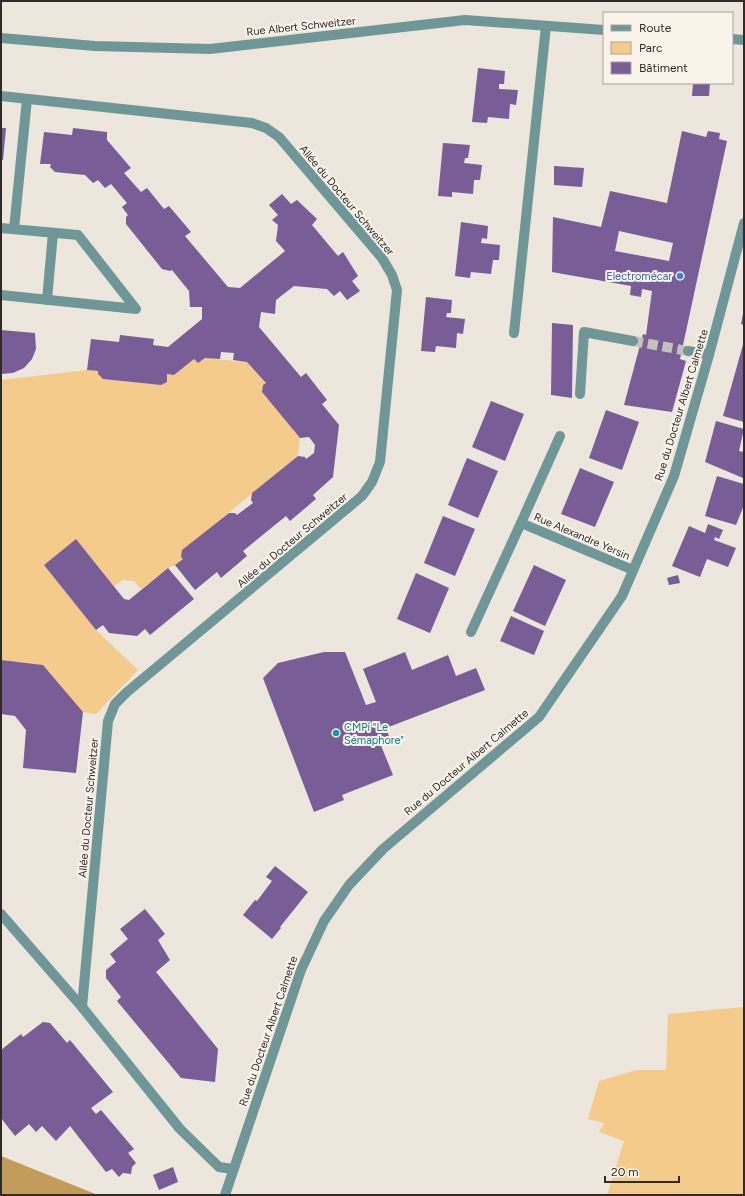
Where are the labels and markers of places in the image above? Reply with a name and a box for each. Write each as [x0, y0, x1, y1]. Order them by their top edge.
place label: Electromécar [606, 270, 672, 283]
marker: Electromécar [675, 271, 685, 281]
place label: CMPi "Le Sémaphore" [344, 721, 404, 747]
marker: CMPi "Le Sémaphore" [331, 728, 341, 738]

